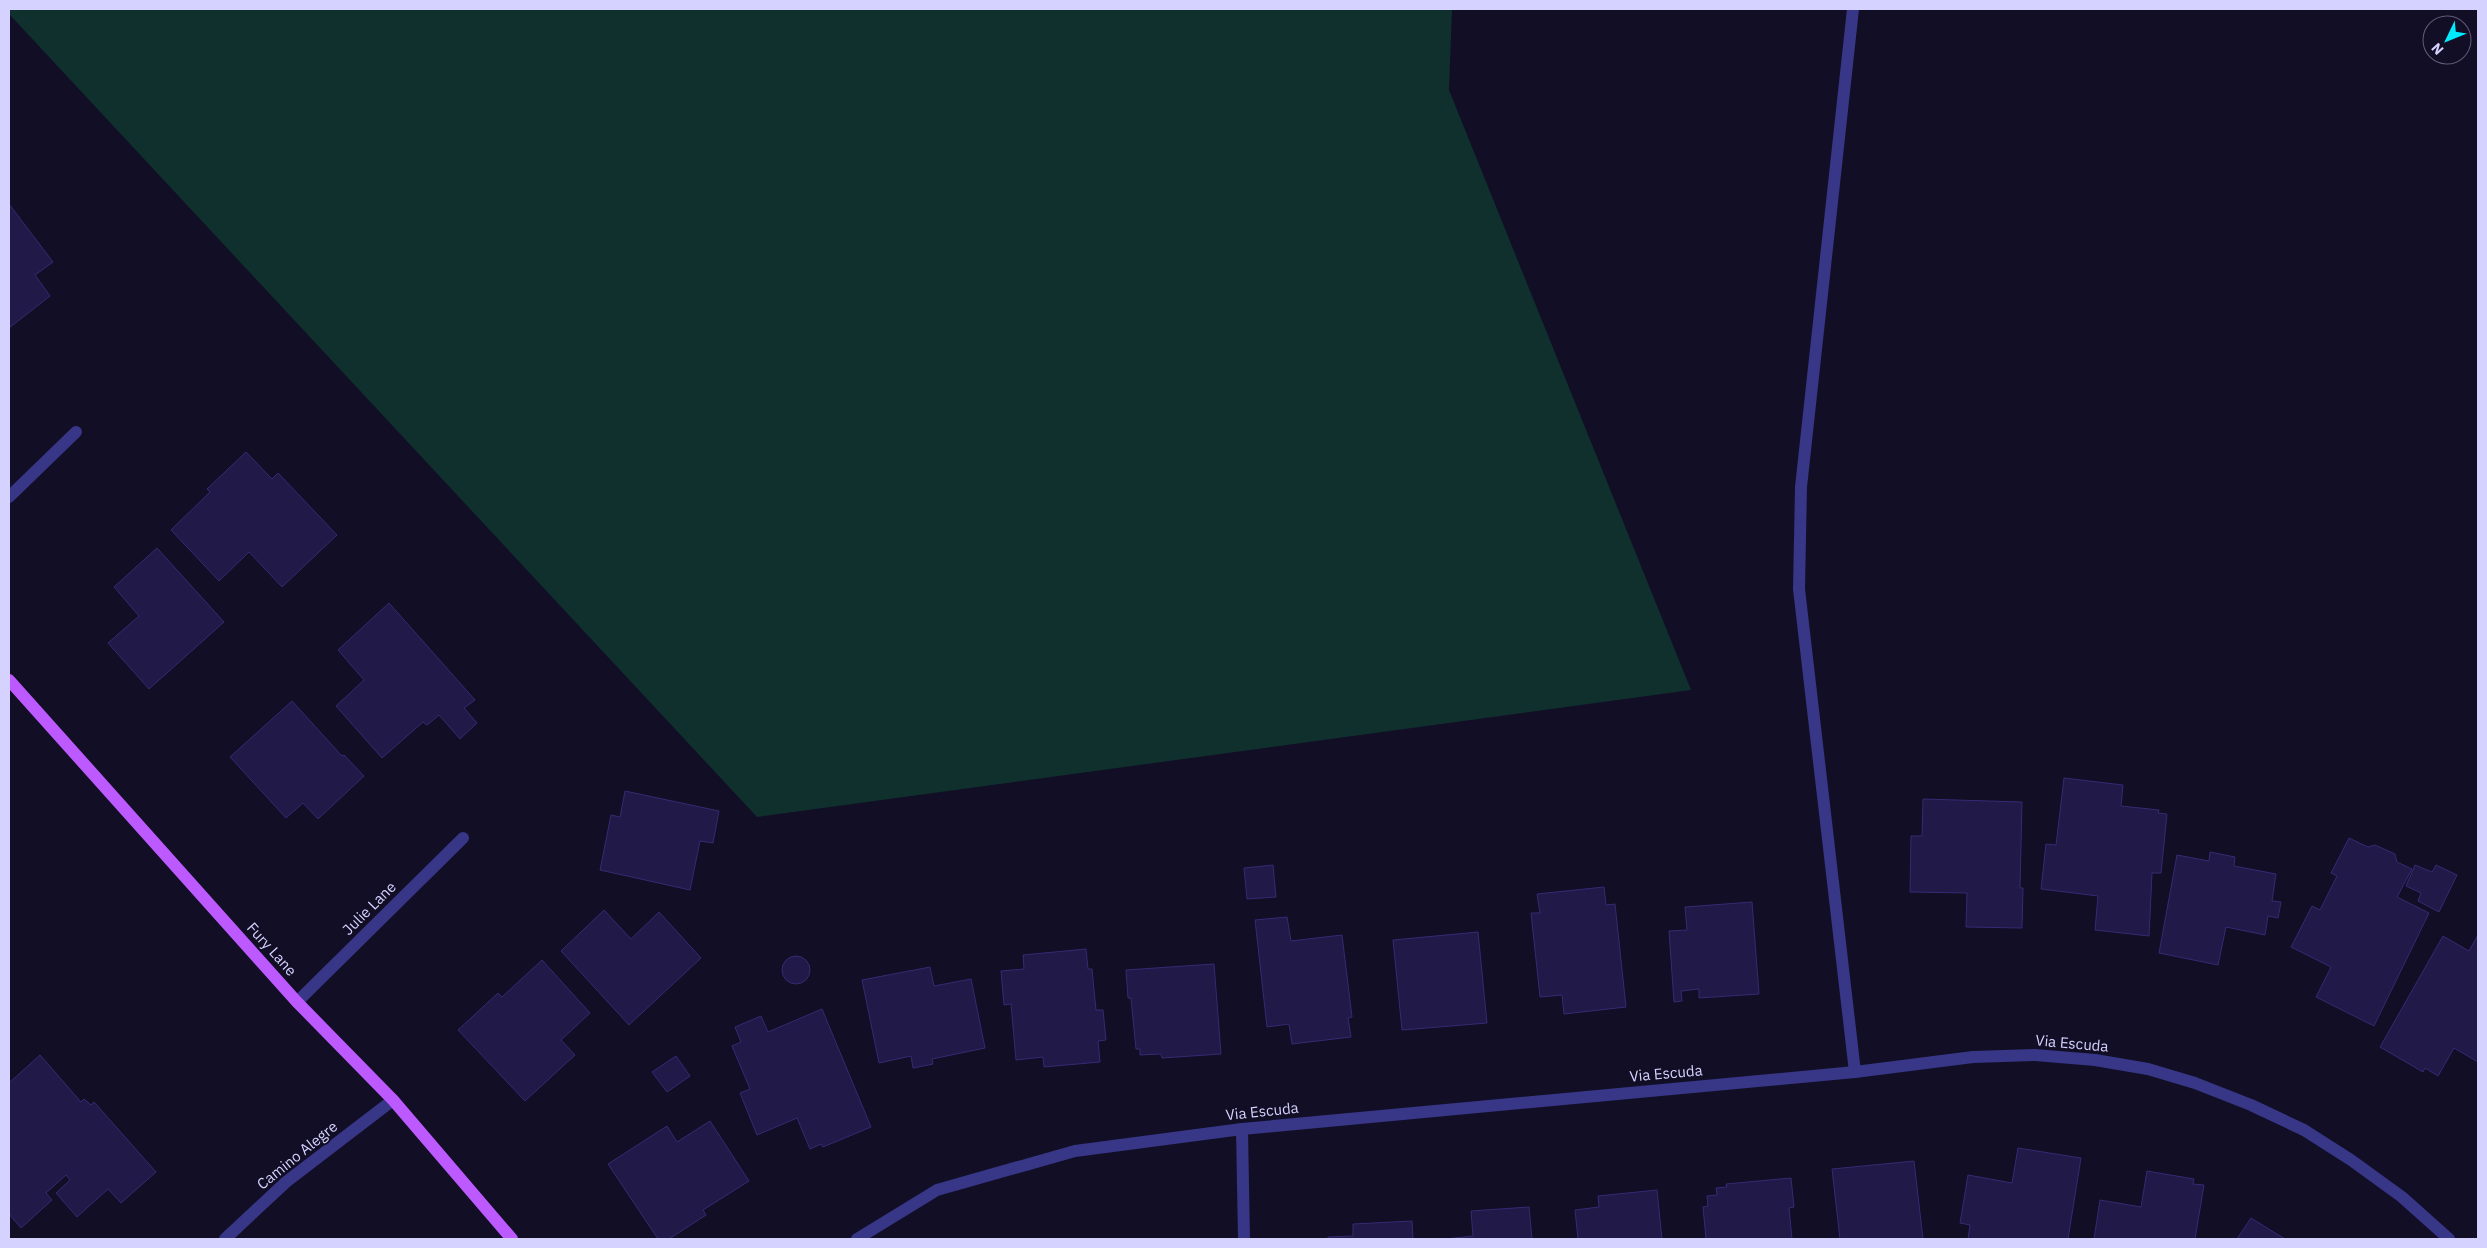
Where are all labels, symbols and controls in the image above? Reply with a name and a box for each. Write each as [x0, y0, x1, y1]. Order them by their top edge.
north arrow [2422, 15, 2472, 65]
text: N [2427, 39, 2448, 59]
street label: Julie Lane [338, 877, 400, 939]
street label: Fury Lane [243, 918, 301, 980]
street label: Via Escuda [2035, 1030, 2109, 1056]
street label: Via Escuda [1629, 1060, 1703, 1086]
street label: Via Escuda [1225, 1098, 1299, 1124]
street label: Camino Alegre [253, 1117, 341, 1193]

